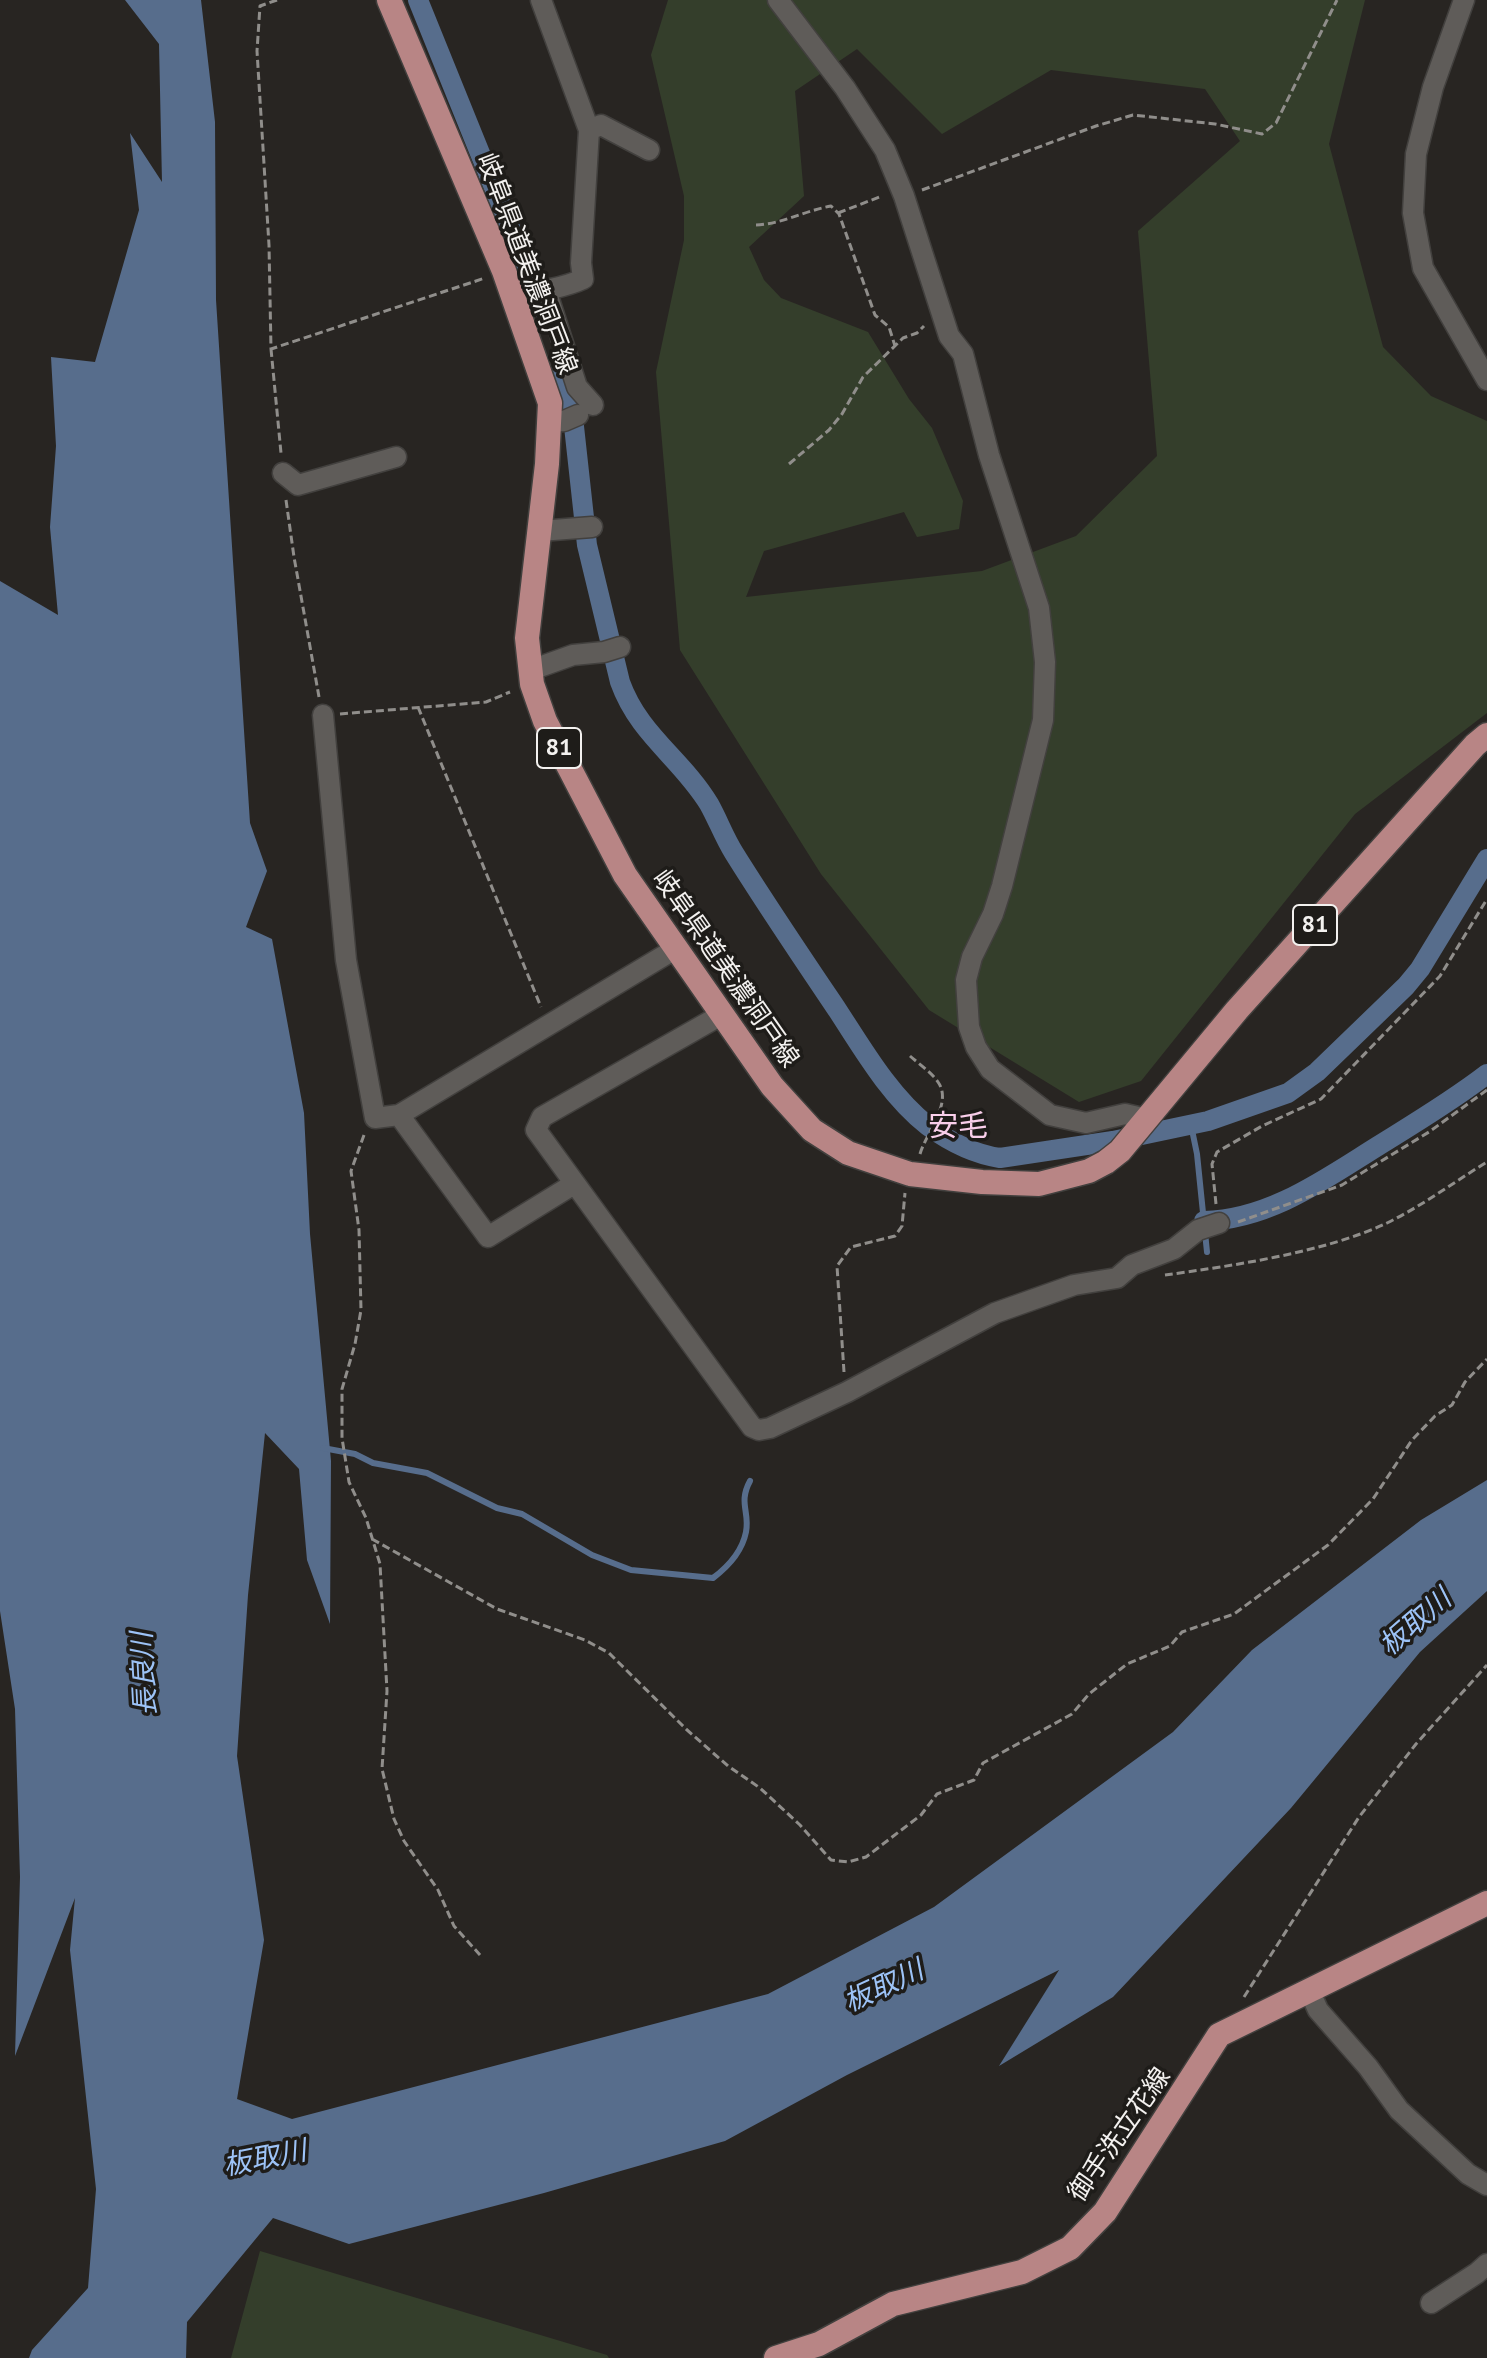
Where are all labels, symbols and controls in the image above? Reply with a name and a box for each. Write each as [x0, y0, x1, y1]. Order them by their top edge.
street label: 岐阜県道美濃洞戸線 [470, 149, 582, 379]
road number: 81 [537, 728, 581, 768]
street label: 岐阜県道美濃洞戸線 [645, 864, 805, 1074]
road number: 81 [1293, 905, 1337, 945]
district label: 安毛 [928, 1109, 988, 1145]
water label: 板取川 [1373, 1583, 1459, 1663]
water label: 長良川 [126, 1631, 164, 1717]
water label: 板取川 [839, 1954, 929, 2020]
street label: 御手洗立花線 [1062, 2062, 1178, 2208]
water label: 板取川 [221, 2134, 309, 2184]

